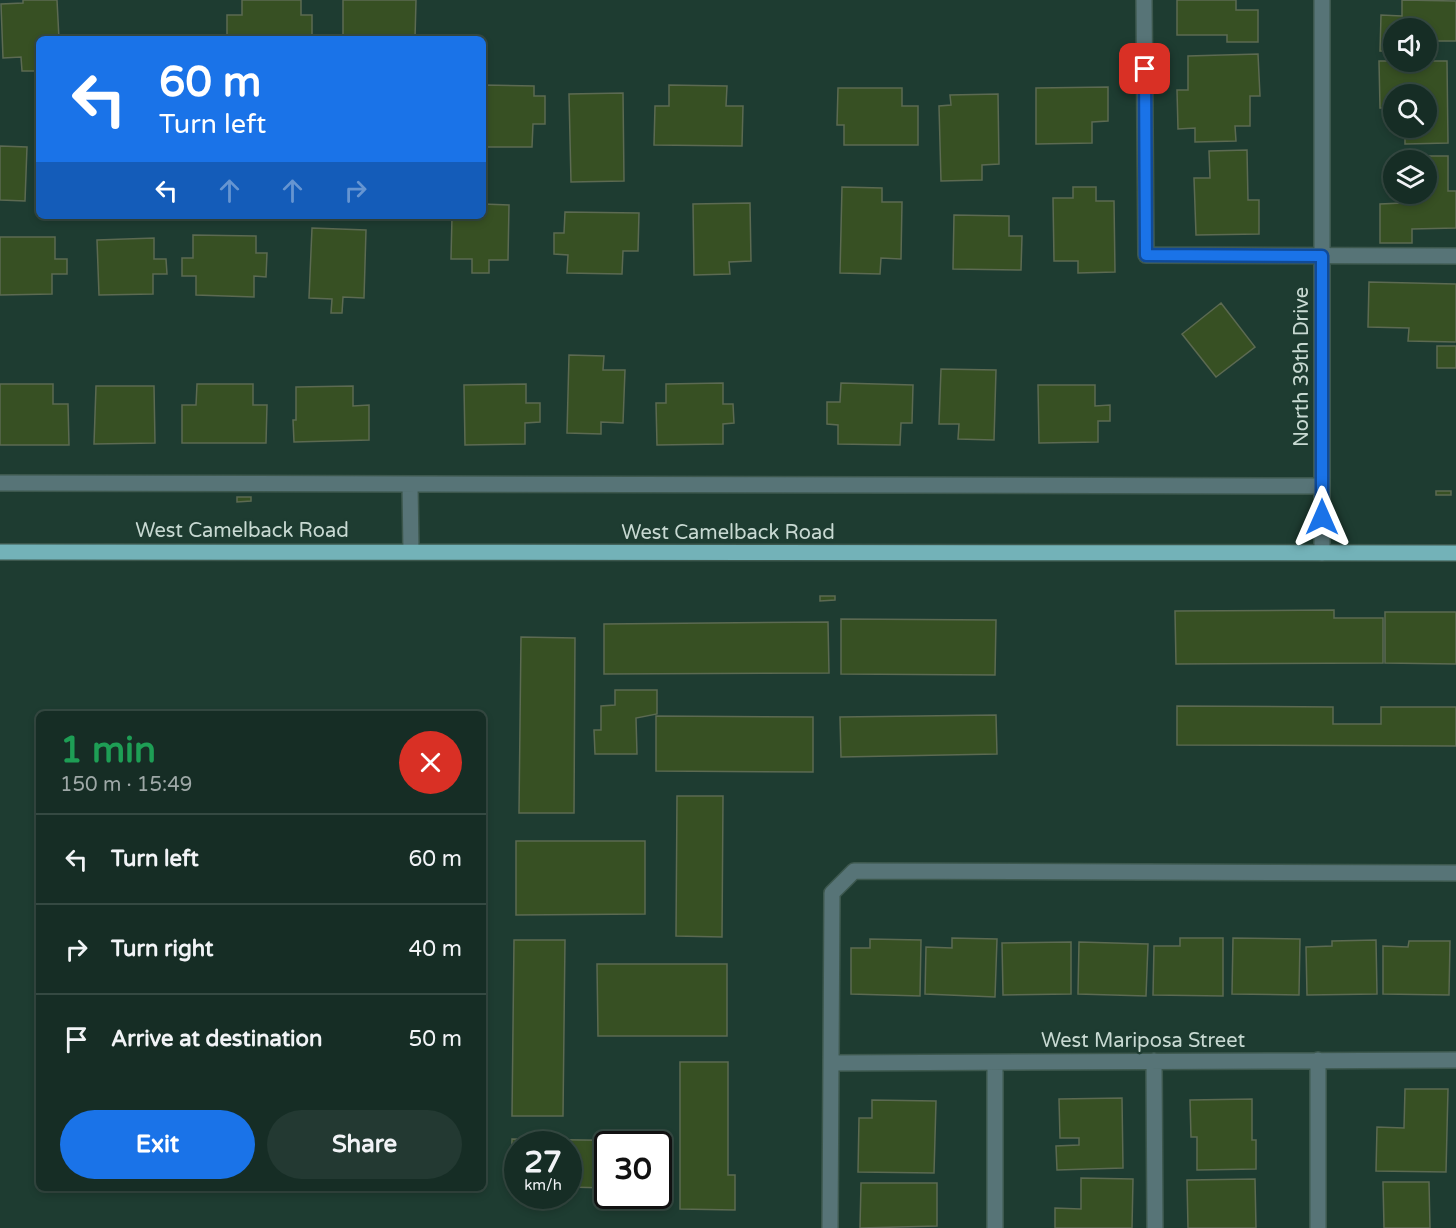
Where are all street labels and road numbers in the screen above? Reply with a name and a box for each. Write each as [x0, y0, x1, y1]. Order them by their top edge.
street label: North 39th Drive [1290, 287, 1314, 447]
street label: West Camelback Road [135, 519, 349, 543]
street label: West Camelback Road [621, 521, 835, 545]
street label: West Mariposa Street [1041, 1029, 1245, 1053]

